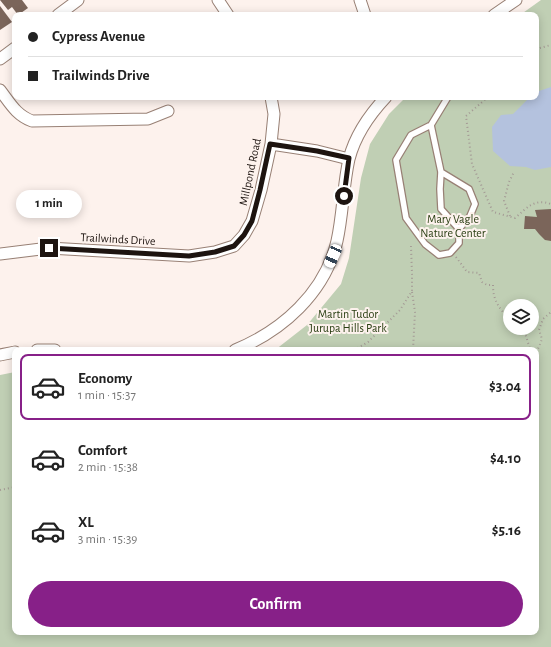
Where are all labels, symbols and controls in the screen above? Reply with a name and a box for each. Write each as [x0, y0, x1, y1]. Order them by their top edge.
text: Cypress Avenue [52, 29, 145, 44]
text: Trailwinds Drive [52, 68, 150, 83]
street label: Millpond Road [237, 137, 263, 207]
route start [335, 187, 353, 205]
callout: 1 min [16, 190, 82, 218]
text: 1 min [35, 197, 63, 210]
park label: Mary Vagle Nature Center [420, 213, 486, 239]
street label: Trailwinds Drive [80, 231, 156, 247]
route end [40, 239, 58, 257]
car [323, 243, 343, 269]
map controls [503, 299, 539, 335]
button: layers [503, 299, 539, 335]
park label: Martin Tudor Jurupa Hills Park [309, 308, 387, 334]
icon: car [30, 369, 66, 405]
text: Economy [78, 371, 132, 386]
text: $3.04 [489, 379, 521, 394]
text: 1 min · 15:37 [78, 389, 136, 402]
icon: car [30, 441, 66, 477]
text: Comfort [78, 443, 127, 458]
text: $4.10 [490, 451, 521, 466]
text: 2 min · 15:38 [78, 461, 138, 474]
icon: car [30, 513, 66, 549]
text: XL [78, 515, 94, 530]
text: $5.16 [492, 523, 521, 538]
text: 3 min · 15:39 [78, 533, 137, 546]
button: Confirm [28, 581, 523, 627]

